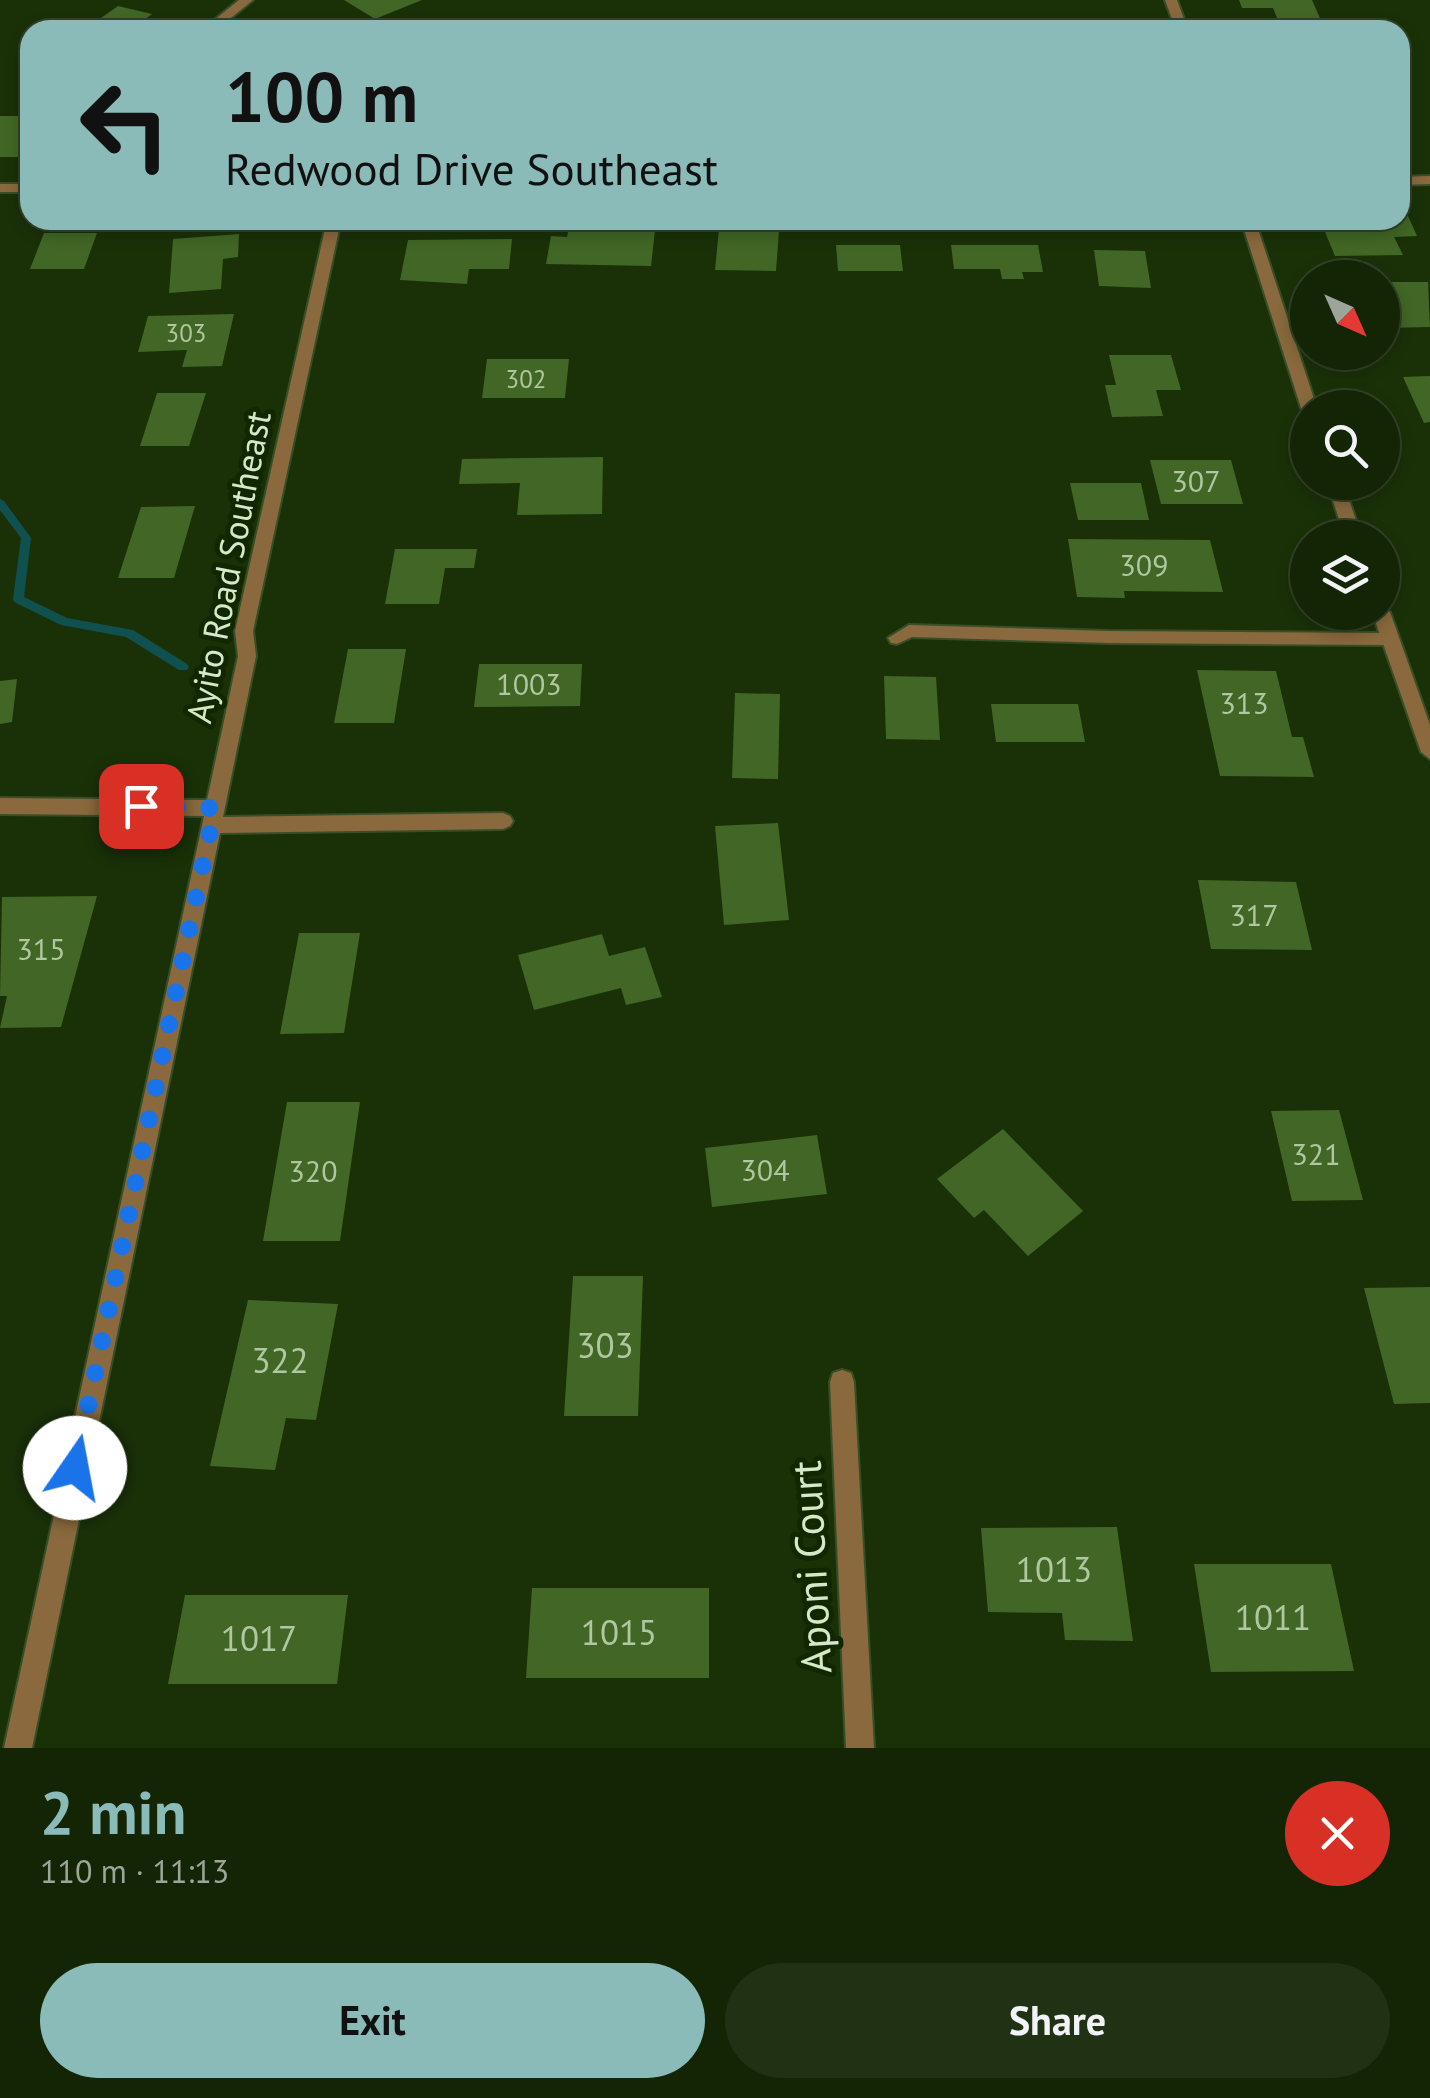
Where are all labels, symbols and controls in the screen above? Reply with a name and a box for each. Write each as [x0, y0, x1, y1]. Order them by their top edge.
text: 100 m [225, 51, 418, 141]
icon: left [60, 60, 190, 190]
text: Redwood Drive Southeast [225, 139, 718, 197]
north arrow [1290, 260, 1400, 370]
map controls [1290, 260, 1400, 630]
house number: 303 [166, 317, 206, 349]
house number: 302 [506, 363, 546, 395]
button: search [1290, 390, 1400, 500]
street label: Ayito Road Southeast [175, 407, 281, 727]
house number: 307 [1171, 461, 1221, 500]
button: layers [1290, 520, 1400, 630]
house number: 309 [1119, 545, 1169, 584]
house number: 1003 [496, 664, 562, 703]
house number: 313 [1219, 683, 1269, 722]
pin [99, 764, 184, 849]
icon: arrive [114, 779, 169, 834]
house number: 317 [1229, 895, 1279, 934]
house number: 315 [16, 929, 66, 968]
house number: 321 [1291, 1134, 1341, 1173]
house number: 304 [740, 1150, 790, 1189]
house number: 320 [288, 1151, 338, 1190]
house number: 303 [576, 1322, 634, 1368]
house number: 322 [251, 1337, 309, 1383]
position arrow [23, 1416, 127, 1520]
street label: Aponi Court [777, 1459, 844, 1675]
house number: 1013 [1016, 1546, 1092, 1592]
house number: 1011 [1235, 1594, 1311, 1640]
house number: 1015 [581, 1609, 657, 1655]
house number: 1017 [221, 1615, 297, 1661]
text: 2 min [40, 1773, 186, 1851]
button: close [1285, 1781, 1390, 1886]
text: 110 m · 11:13 [40, 1850, 229, 1892]
button: Exit [40, 1963, 705, 2078]
button: Share [725, 1963, 1390, 2078]

